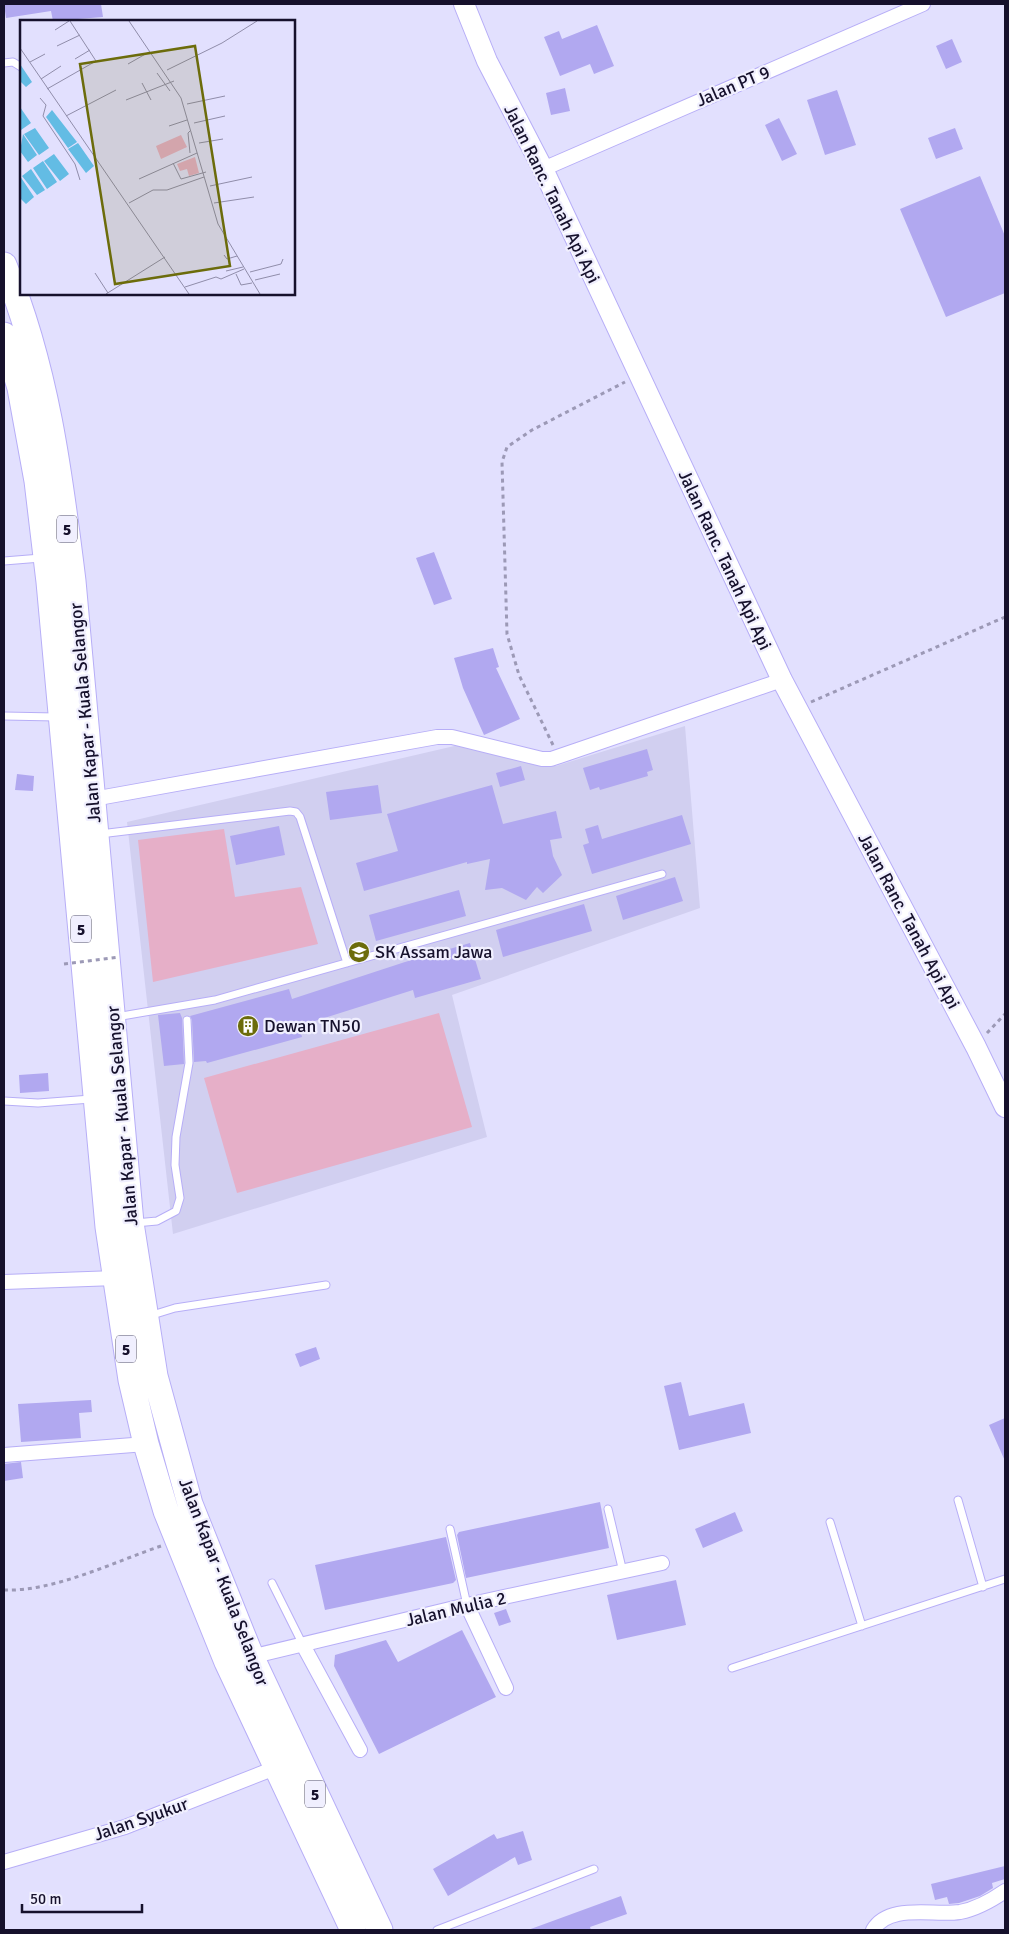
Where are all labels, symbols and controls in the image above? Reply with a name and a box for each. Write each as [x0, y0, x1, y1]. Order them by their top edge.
inset map [20, 20, 295, 295]
street label: Jalan PT 9 [693, 61, 773, 111]
street label: Jalan Ranc. Tanah Api Api [499, 101, 605, 287]
street label: Jalan Ranc. Tanah Api Api [674, 467, 776, 653]
road number: 5 [57, 516, 77, 542]
street label: Jalan Kapar - Kuala Selangor [64, 602, 106, 824]
street label: Jalan Ranc. Tanah Api Api [853, 829, 965, 1013]
road number: 5 [71, 916, 91, 942]
school or university icon: SK Assam Jawa [347, 940, 371, 964]
place label: SK Assam Jawa [375, 941, 492, 963]
street label: Jalan Kapar - Kuala Selangor [101, 1005, 143, 1227]
building icon: Dewan TN50 [236, 1014, 260, 1038]
place label: Dewan TN50 [264, 1015, 361, 1037]
road number: 5 [116, 1336, 136, 1362]
street label: Jalan Kapar - Kuala Selangor [174, 1475, 274, 1689]
street label: Jalan Mulia 2 [404, 1587, 508, 1631]
road number: 5 [305, 1780, 325, 1808]
street label: Jalan Syukur [91, 1793, 191, 1845]
scale bar [22, 1882, 142, 1914]
text: 50 m [30, 1890, 61, 1908]

